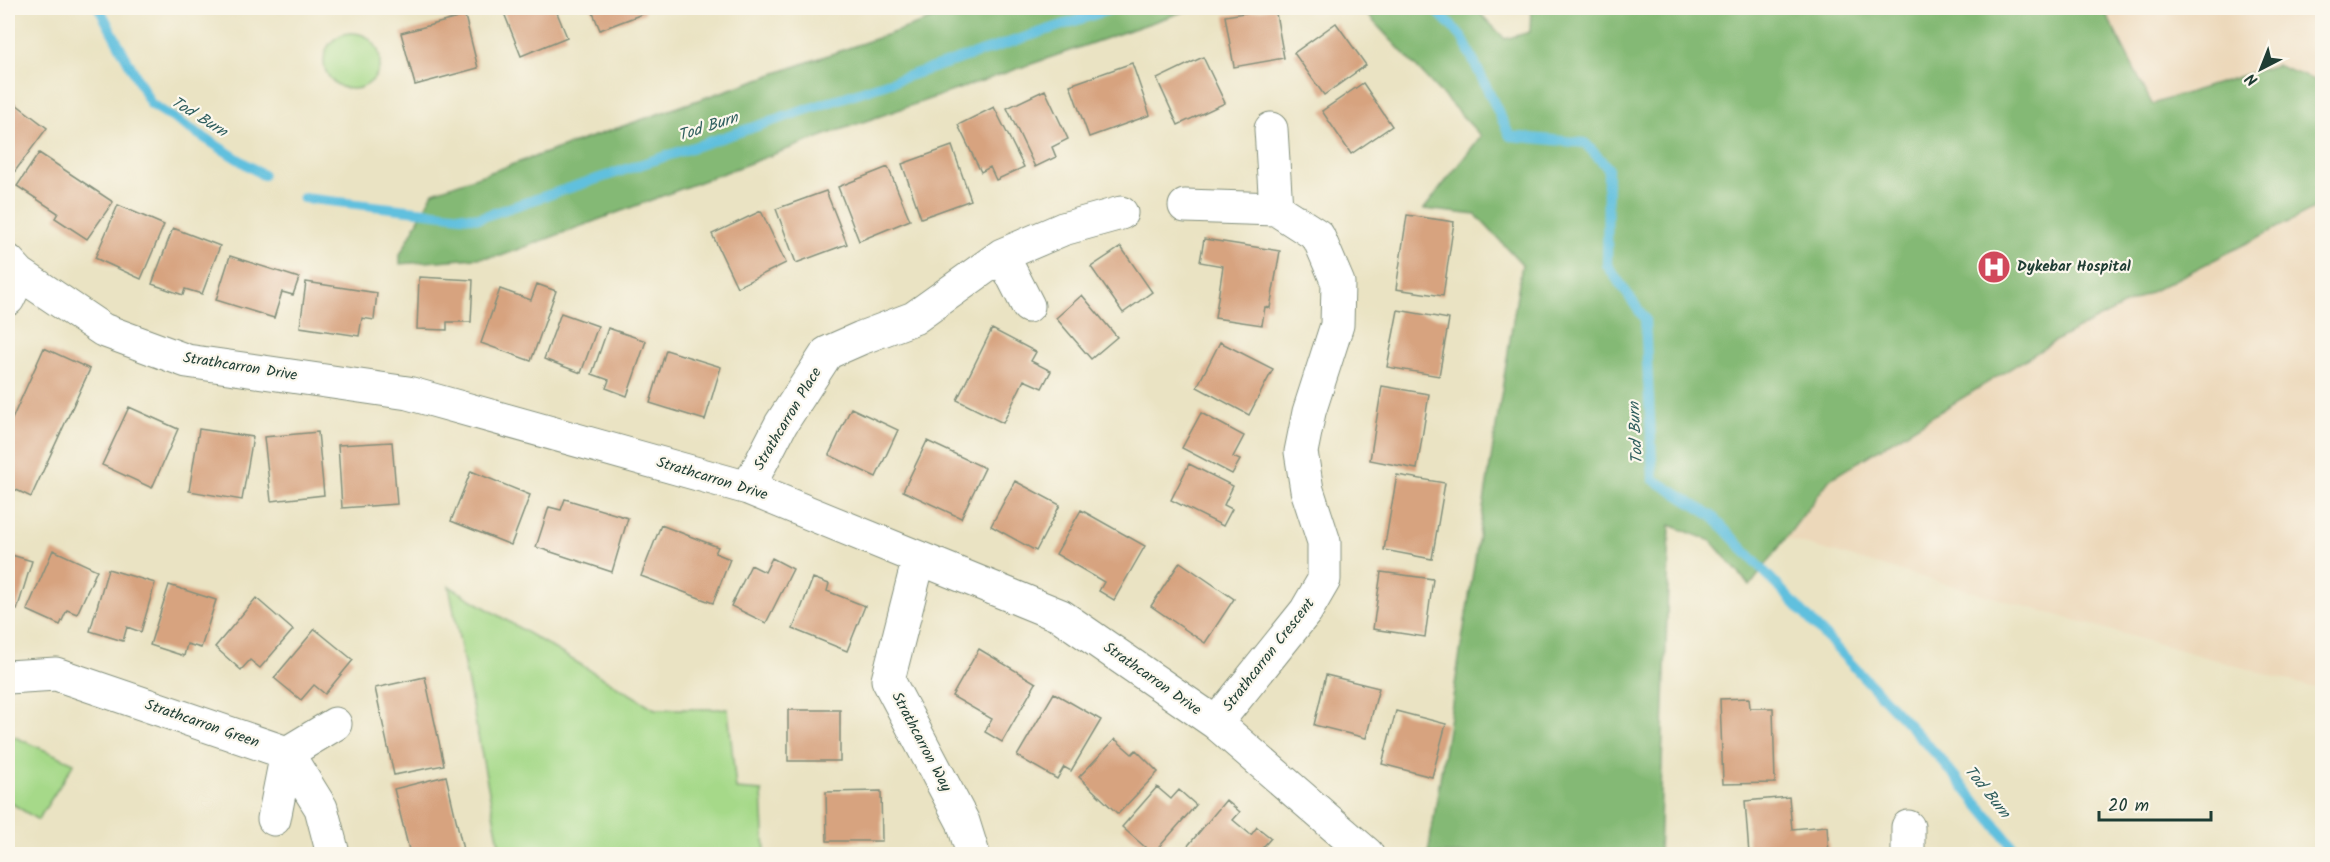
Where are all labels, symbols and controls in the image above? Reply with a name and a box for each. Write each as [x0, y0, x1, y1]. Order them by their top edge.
north arrow [2231, 39, 2291, 99]
text: N [2240, 66, 2264, 92]
water label: Tod Burn [166, 90, 233, 145]
water label: Tod Burn [675, 105, 743, 148]
hospital icon: Dykebar Hospital [1976, 249, 2012, 285]
place label: Dykebar Hospital [2017, 255, 2131, 279]
street label: Strathcarron Drive [181, 346, 299, 388]
street label: Strathcarron Place [748, 363, 828, 475]
water label: Tod Burn [1622, 400, 1650, 465]
street label: Strathcarron Drive [653, 451, 771, 507]
street label: Strathcarron Crescent [1217, 593, 1321, 717]
street label: Strathcarron Drive [1098, 636, 1206, 722]
street label: Strathcarron Way [885, 688, 958, 797]
street label: Strathcarron Green [142, 693, 262, 755]
water label: Tod Burn [1958, 760, 2017, 825]
scale bar [2099, 784, 2212, 822]
text: 20 m [2108, 792, 2149, 821]

